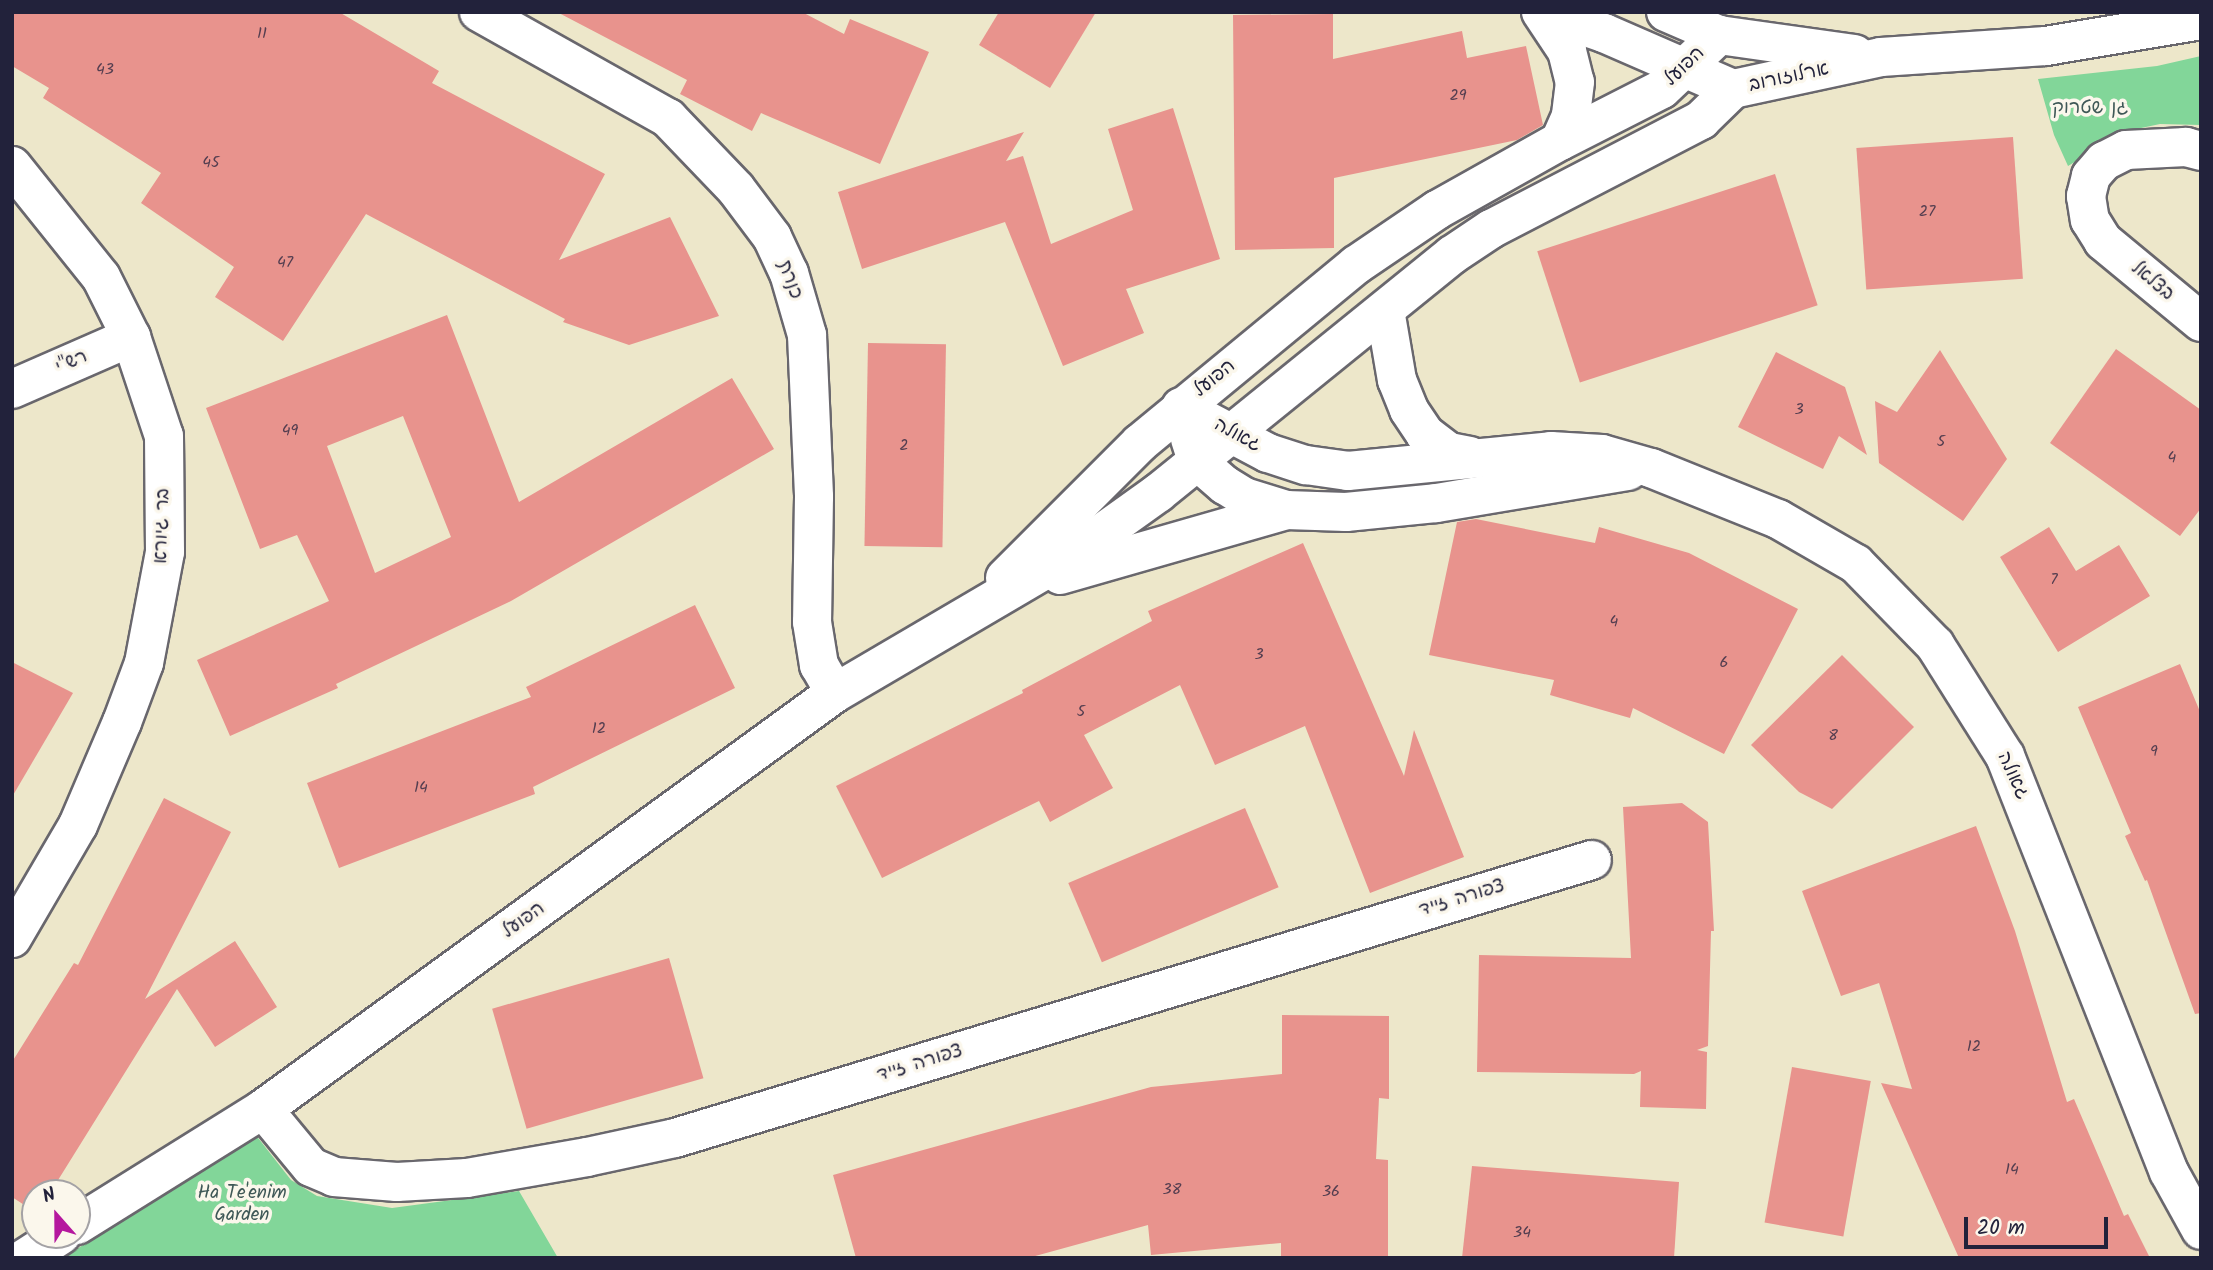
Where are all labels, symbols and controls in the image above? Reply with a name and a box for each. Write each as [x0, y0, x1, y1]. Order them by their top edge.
house number: 11 [257, 24, 267, 44]
street label: הפועל [1660, 42, 1710, 92]
street label: ארלוזורוב [1747, 58, 1831, 98]
house number: 43 [96, 60, 114, 80]
house number: 29 [1449, 86, 1467, 106]
park label: גן שטרוק [2052, 98, 2128, 120]
house number: 45 [202, 153, 220, 173]
house number: 27 [1919, 202, 1935, 222]
house number: 47 [277, 253, 293, 273]
street label: כנרת [772, 258, 806, 302]
street label: בצלאל [2126, 258, 2178, 306]
street label: רש"י [53, 346, 91, 380]
street label: הפועל [1189, 355, 1241, 403]
house number: 3 [1794, 400, 1804, 420]
street label: גאולה [1210, 414, 1264, 458]
house number: 49 [282, 421, 298, 441]
house number: 5 [1937, 432, 1945, 452]
house number: 2 [899, 436, 909, 456]
house number: 4 [2168, 448, 2176, 468]
street label: בר גיורא [150, 488, 176, 564]
house number: 7 [2050, 570, 2058, 590]
house number: 4 [1610, 612, 1618, 632]
house number: 3 [1254, 645, 1264, 665]
house number: 6 [1720, 653, 1728, 673]
house number: 5 [1077, 702, 1085, 722]
house number: 12 [592, 719, 606, 739]
house number: 8 [1828, 726, 1838, 746]
house number: 9 [2150, 742, 2158, 762]
street label: גאולה [1991, 748, 2033, 804]
house number: 14 [414, 778, 428, 798]
street label: צפורה זייד [1416, 875, 1508, 923]
street label: הפועל [498, 898, 550, 944]
house number: 12 [1967, 1037, 1981, 1057]
street label: צפורה זייד [874, 1040, 966, 1088]
house number: 14 [2005, 1160, 2019, 1180]
north arrow [21, 1179, 91, 1249]
text: N [38, 1180, 60, 1212]
house number: 38 [1163, 1180, 1181, 1200]
house number: 36 [1322, 1182, 1340, 1202]
park label: Ha Te'enim Garden [197, 1183, 287, 1227]
scale bar [1968, 1204, 2112, 1248]
text: 20 m [1977, 1212, 2025, 1245]
house number: 34 [1513, 1223, 1531, 1243]

